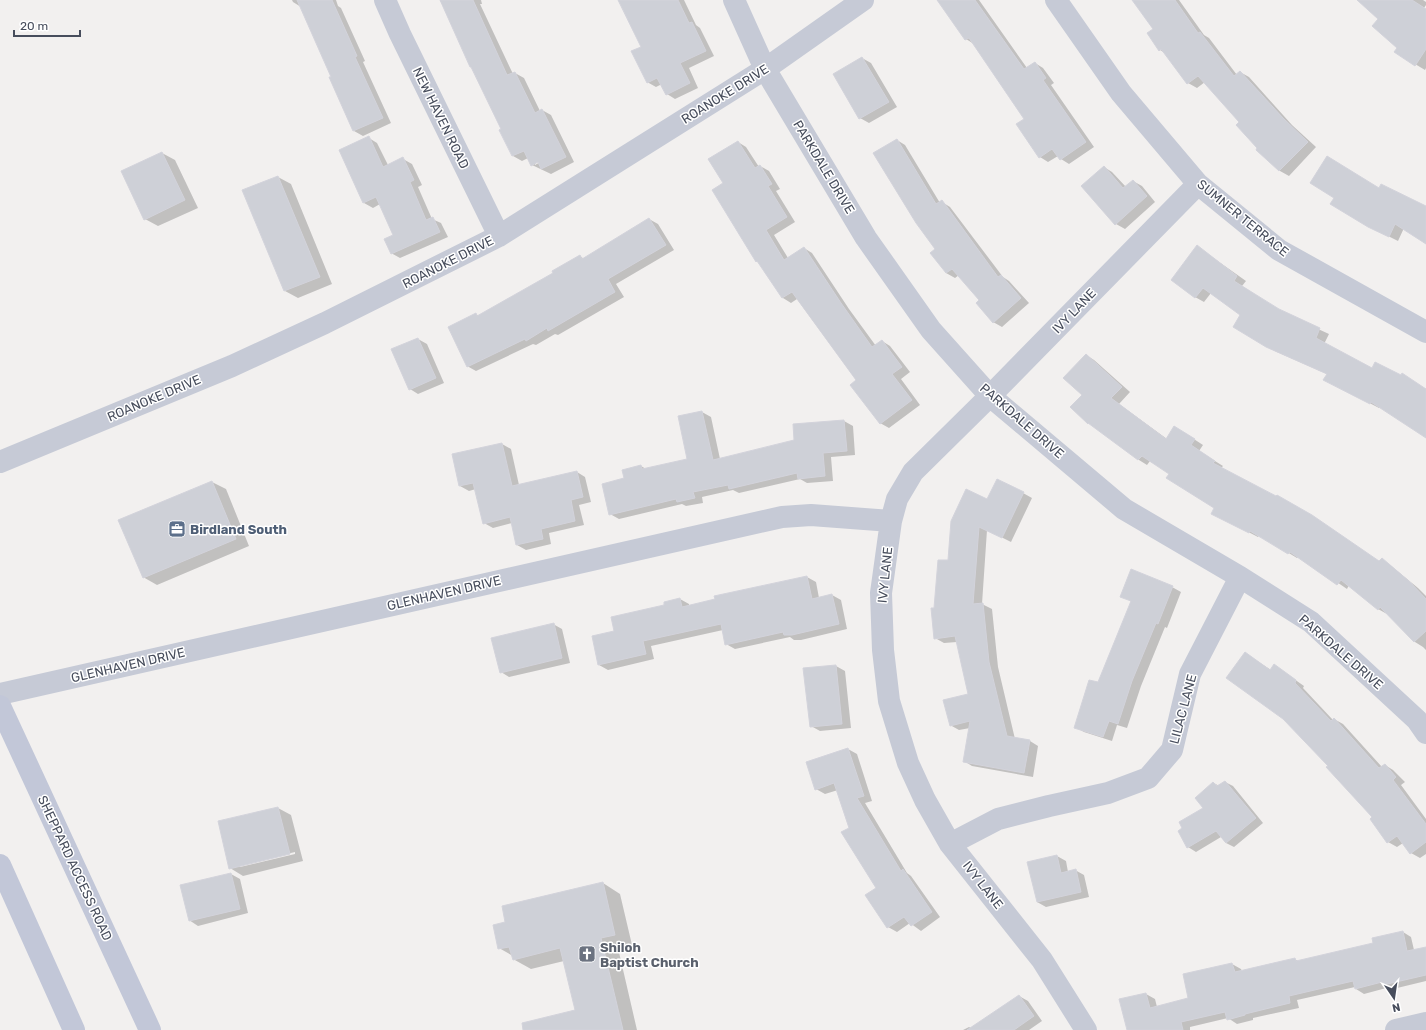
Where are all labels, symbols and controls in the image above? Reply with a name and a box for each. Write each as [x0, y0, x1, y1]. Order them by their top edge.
scale bar [14, 12, 80, 38]
text: 20 m [20, 19, 48, 33]
street label: ROANOKE DRIVE [679, 61, 771, 127]
street label: NEW HAVEN ROAD [410, 65, 472, 171]
street label: PARKDALE DRIVE [790, 118, 858, 216]
street label: SUMNER TERRACE [1194, 177, 1292, 260]
street label: ROANOKE DRIVE [400, 233, 496, 291]
street label: IVY LANE [1049, 285, 1099, 336]
street label: ROANOKE DRIVE [105, 372, 203, 424]
street label: PARKDALE DRIVE [977, 381, 1067, 462]
office icon: Birdland South [167, 519, 187, 539]
place label: Birdland South [190, 522, 287, 537]
street label: IVY LANE [875, 546, 895, 604]
street label: GLENHAVEN DRIVE [386, 573, 503, 613]
street label: PARKDALE DRIVE [1296, 612, 1386, 693]
street label: GLENHAVEN DRIVE [70, 645, 187, 685]
street label: LILAC LANE [1167, 672, 1200, 745]
street label: SHEPPARD ACCESS ROAD [35, 793, 115, 943]
street label: IVY LANE [960, 858, 1006, 912]
place label: Shiloh Baptist Church [600, 940, 699, 970]
church icon: Shiloh Baptist Church [577, 944, 597, 964]
north arrow [1374, 978, 1414, 1018]
text: N [1391, 1000, 1401, 1014]

